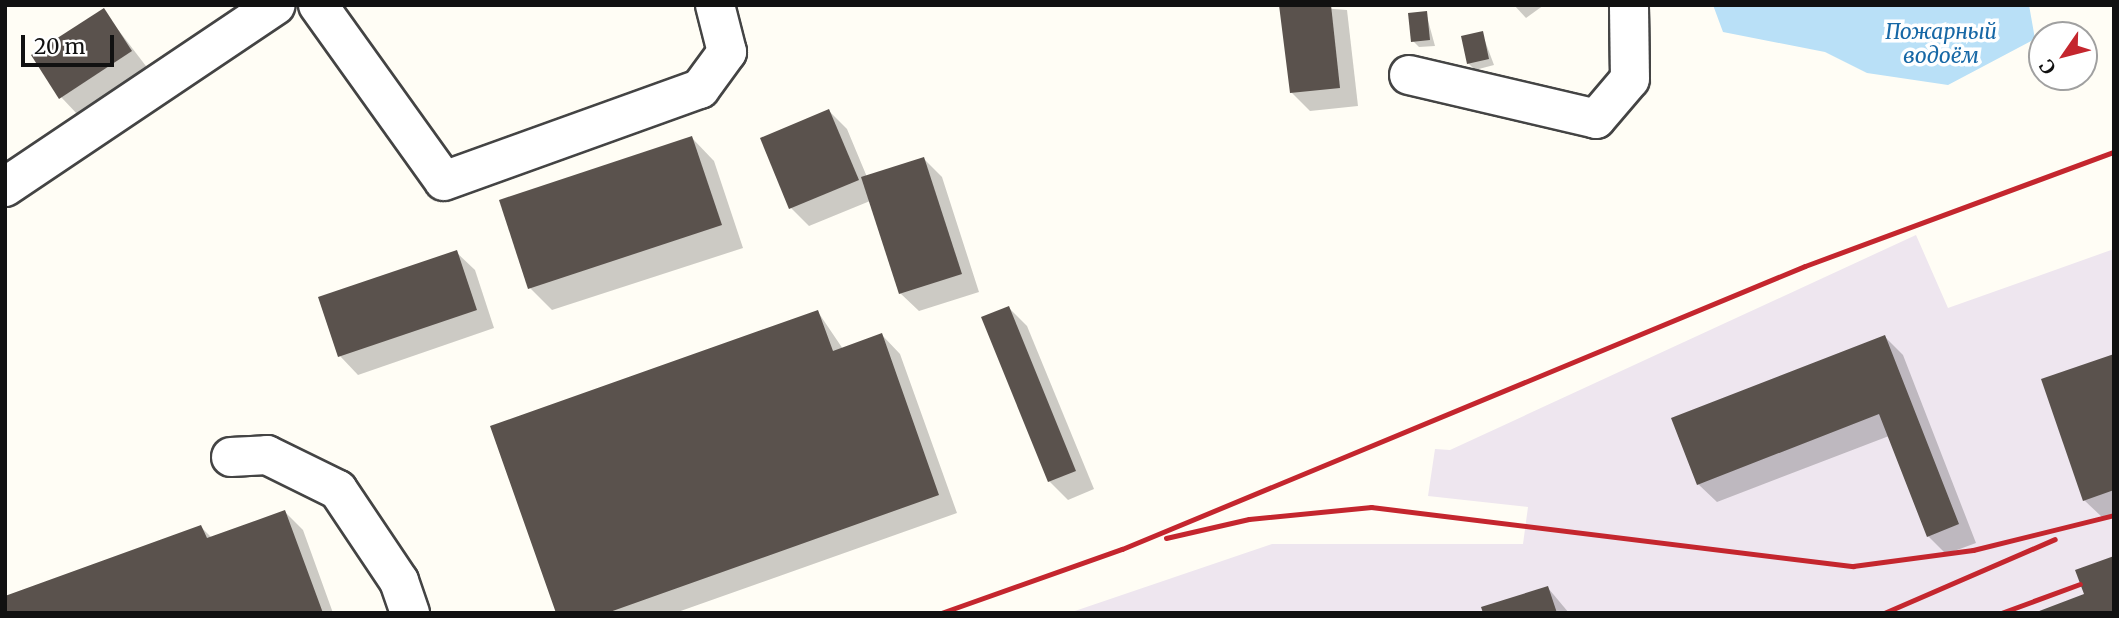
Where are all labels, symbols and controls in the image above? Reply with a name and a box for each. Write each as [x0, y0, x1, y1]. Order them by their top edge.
water label: Пожарный водоём [1885, 19, 1997, 69]
scale bar [24, 21, 117, 65]
north arrow [2028, 21, 2098, 91]
text: 20 m [34, 33, 85, 60]
text: С [2034, 55, 2061, 79]

